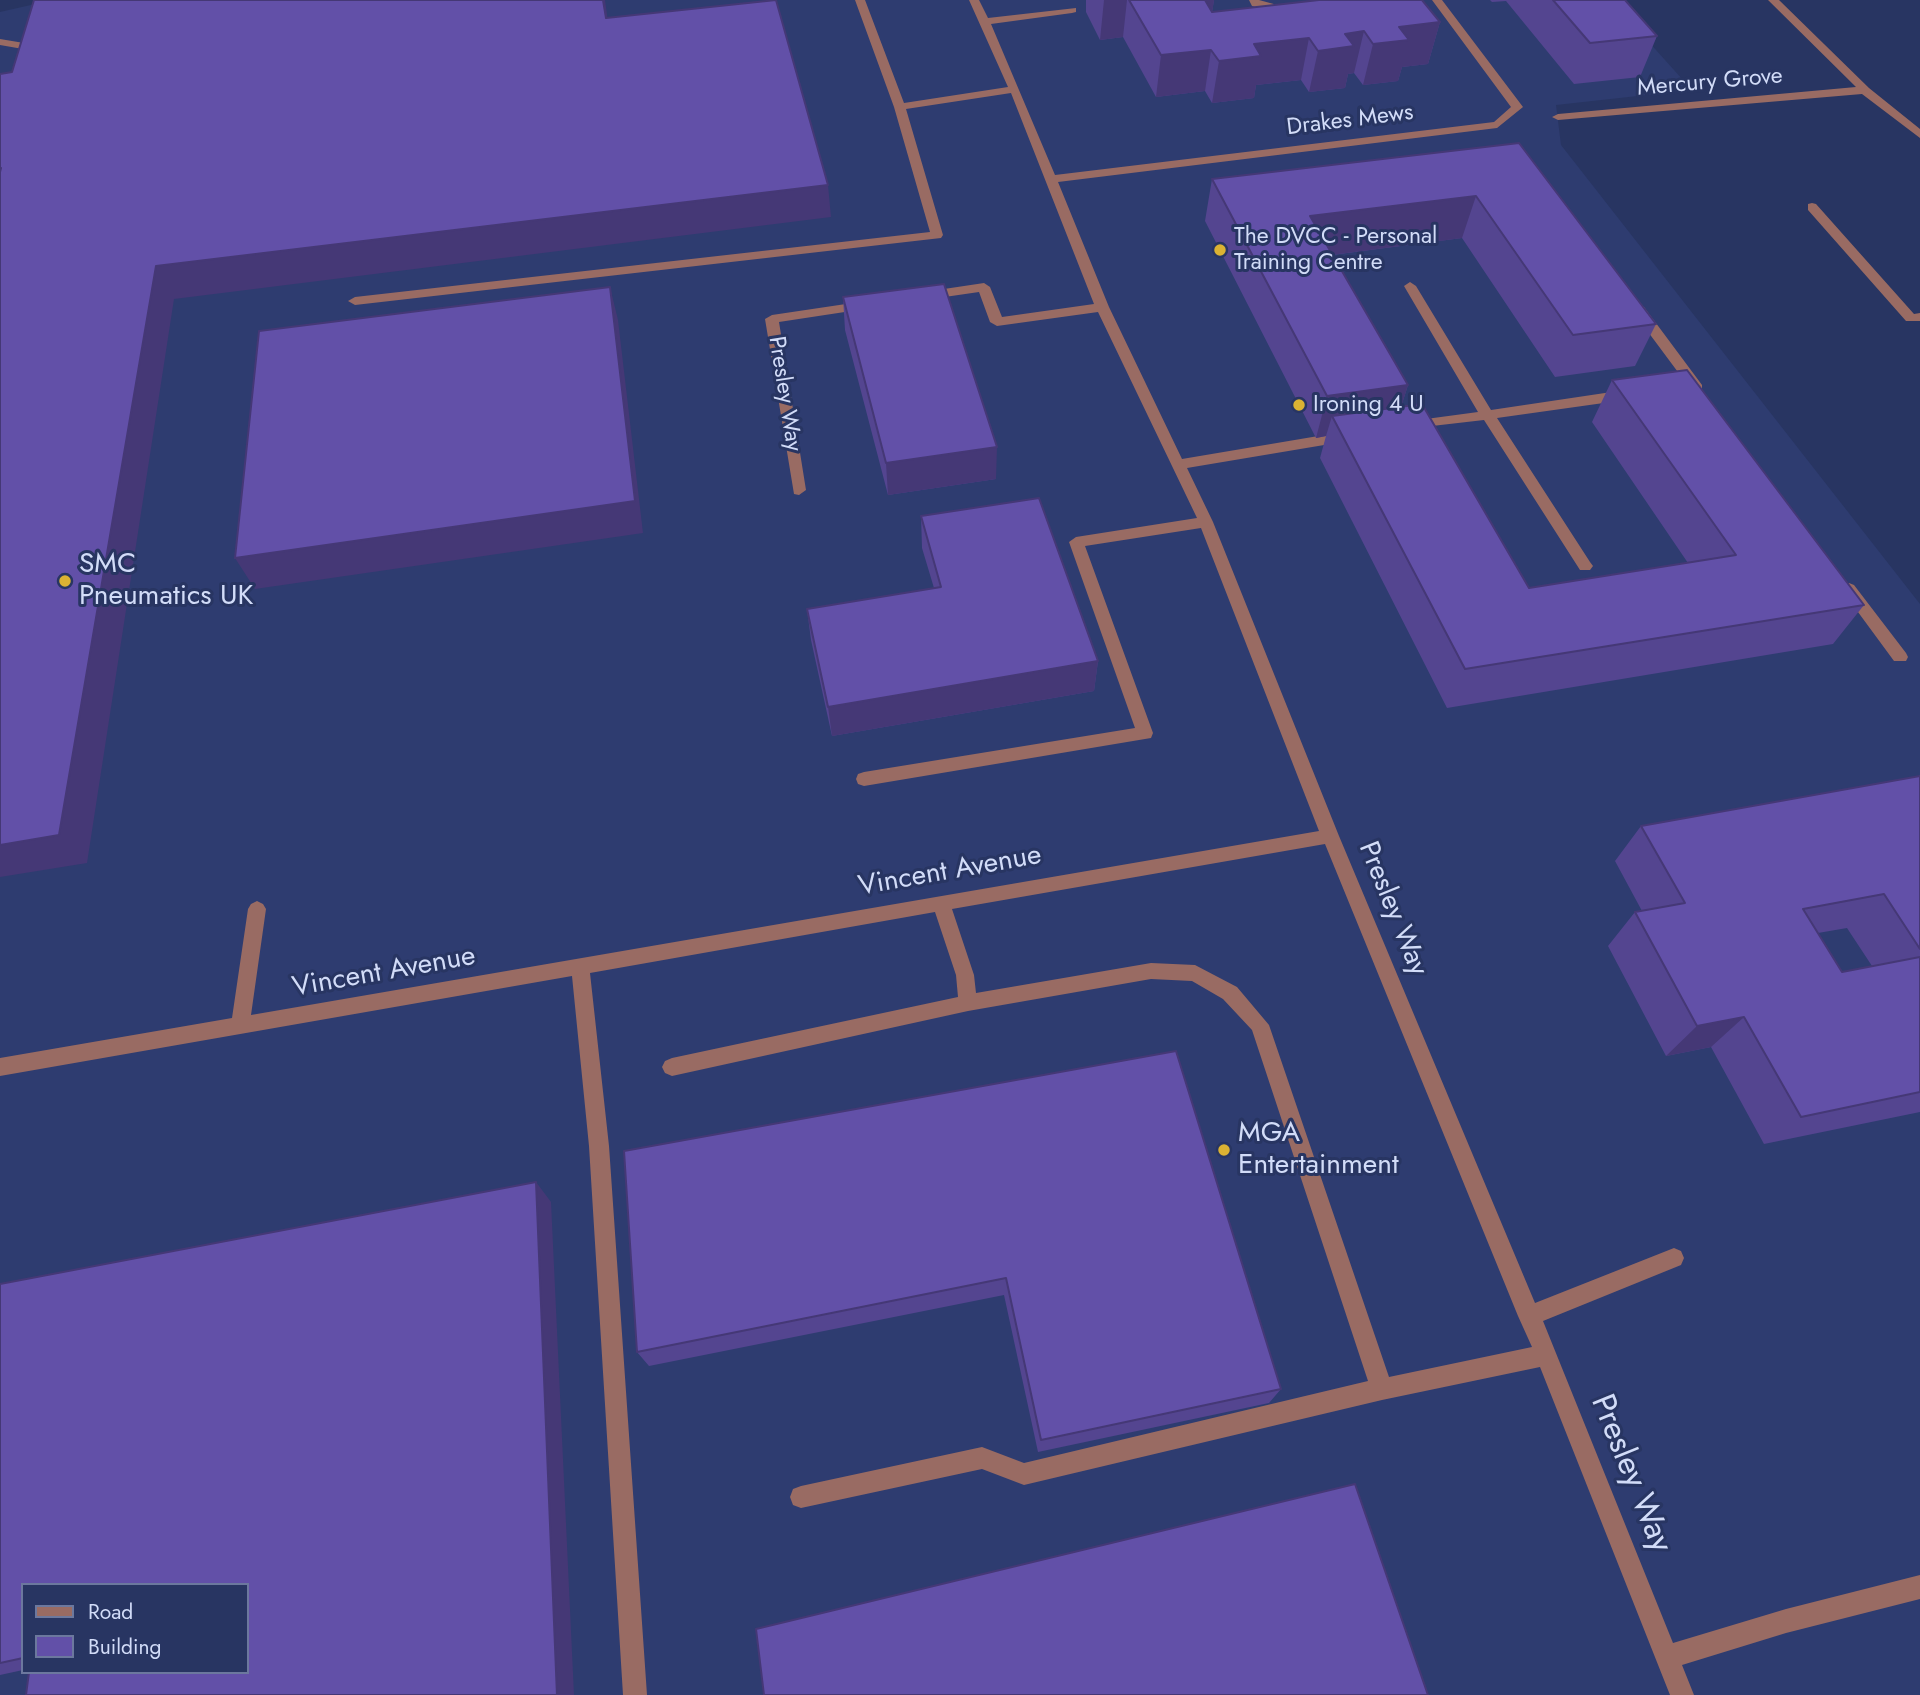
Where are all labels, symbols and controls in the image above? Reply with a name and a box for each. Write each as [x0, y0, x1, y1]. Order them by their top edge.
street label: Mercury Grove [1636, 63, 1784, 103]
street label: Drakes Mews [1285, 100, 1415, 142]
place label: The DVCC - Personal Training Centre [1234, 223, 1437, 277]
marker: The DVCC - Personal Training Centre [1212, 242, 1228, 258]
street label: Presley Way [761, 334, 807, 454]
place label: Ironing 4 U [1313, 391, 1424, 419]
marker: Ironing 4 U [1291, 397, 1307, 413]
place label: SMC Pneumatics UK [79, 548, 253, 614]
marker: SMC Pneumatics UK [57, 573, 73, 589]
street label: Presley Way [1350, 837, 1434, 981]
street label: Vincent Avenue [856, 839, 1044, 905]
street label: Vincent Avenue [290, 940, 478, 1006]
place label: MGA Entertainment [1238, 1117, 1399, 1183]
marker: MGA Entertainment [1216, 1142, 1232, 1158]
street label: Presley Way [1580, 1389, 1680, 1559]
legend [21, 1583, 248, 1674]
text: Road [88, 1597, 133, 1627]
text: Building [88, 1632, 161, 1662]

